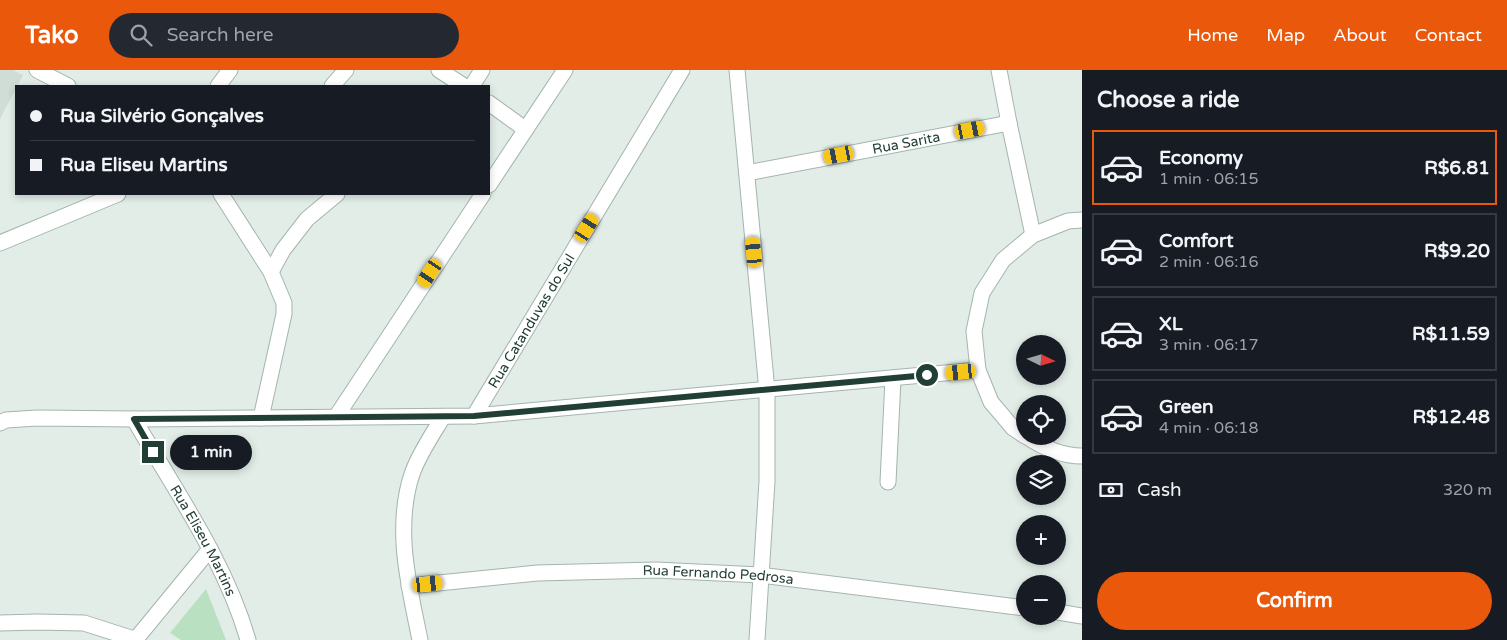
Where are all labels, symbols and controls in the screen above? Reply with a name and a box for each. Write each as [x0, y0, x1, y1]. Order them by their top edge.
search box [109, 13, 459, 58]
text: Tako [25, 21, 79, 50]
icon: search [127, 21, 155, 49]
text: Search here [167, 24, 273, 46]
text: Home [1187, 24, 1238, 46]
text: Map [1266, 24, 1305, 46]
text: About [1333, 24, 1387, 46]
text: Contact [1415, 24, 1482, 46]
text: Choose a ride [1097, 87, 1240, 113]
text: Rua Silvério Gonçalves [60, 105, 264, 127]
car [953, 120, 986, 140]
street label: Rua Sarita [871, 128, 941, 157]
car [822, 145, 855, 165]
icon: car [1099, 145, 1144, 190]
text: Economy [1159, 147, 1243, 169]
text: Rua Eliseu Martins [60, 154, 228, 176]
text: R$6.81 [1424, 157, 1490, 179]
text: 1 min · 06:15 [1159, 169, 1258, 189]
car [572, 211, 601, 245]
icon: car [1099, 228, 1144, 273]
text: Comfort [1159, 230, 1233, 252]
car [745, 236, 762, 268]
text: R$9.20 [1424, 240, 1490, 262]
street label: Rua Catanduvas do Sul [484, 251, 578, 391]
text: 2 min · 06:16 [1159, 252, 1258, 272]
car [415, 256, 444, 290]
icon: car [1099, 311, 1144, 356]
text: XL [1159, 313, 1183, 335]
text: R$11.59 [1412, 323, 1490, 345]
north arrow [1016, 335, 1066, 385]
map controls [1016, 335, 1066, 625]
text: 3 min · 06:17 [1159, 335, 1258, 355]
car [945, 363, 976, 381]
route start [916, 364, 938, 386]
icon: car [1099, 394, 1144, 439]
button: locate [1016, 395, 1066, 445]
text: Green [1159, 396, 1213, 418]
text: R$12.48 [1412, 406, 1490, 428]
text: 4 min · 06:18 [1159, 418, 1258, 438]
callout: 1 min [170, 434, 253, 470]
route end [142, 441, 164, 463]
text: 1 min [190, 442, 232, 462]
button: layers [1016, 455, 1066, 505]
icon: cash [1097, 476, 1125, 504]
text: Cash [1137, 479, 1182, 501]
text: 320 m [1443, 480, 1492, 500]
street label: Rua Eliseu Martins [167, 482, 240, 599]
button: + [1016, 515, 1066, 565]
street label: Rua Fernando Pedrosa [642, 561, 795, 588]
button: Confirm [1097, 572, 1492, 630]
car [412, 575, 443, 593]
button: − [1016, 575, 1066, 625]

